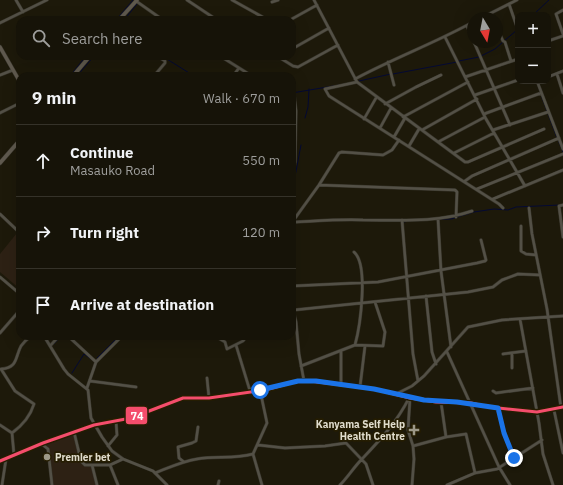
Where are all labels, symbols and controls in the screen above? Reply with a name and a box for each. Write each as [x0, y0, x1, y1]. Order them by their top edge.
north arrow [467, 12, 503, 48]
map controls [515, 12, 551, 84]
button: + [515, 12, 551, 48]
search box [16, 16, 296, 60]
icon: search [30, 27, 52, 49]
text: Search here [62, 29, 142, 48]
button: − [515, 48, 551, 84]
text: 9 min [32, 87, 76, 109]
text: Walk · 670 m [203, 90, 280, 107]
text: Continue [70, 143, 134, 162]
icon: ahead [32, 150, 54, 172]
text: 550 m [242, 152, 280, 169]
text: Masauko Road [70, 162, 155, 179]
icon: right [32, 222, 54, 244]
text: Turn right [70, 223, 139, 242]
text: 120 m [242, 224, 280, 241]
icon: arrive [32, 294, 54, 316]
text: Arrive at destination [70, 295, 214, 314]
route start [251, 381, 269, 399]
line badge: 74 [125, 406, 148, 425]
text: 74 [130, 409, 144, 423]
place label: Kanyama Self Help Health Centre [316, 418, 405, 443]
marker: Kanyama Self Help Health Centre [408, 424, 420, 436]
route end [505, 449, 523, 467]
place label: Premier bet [55, 451, 111, 464]
marker: Premier bet [42, 452, 52, 462]

